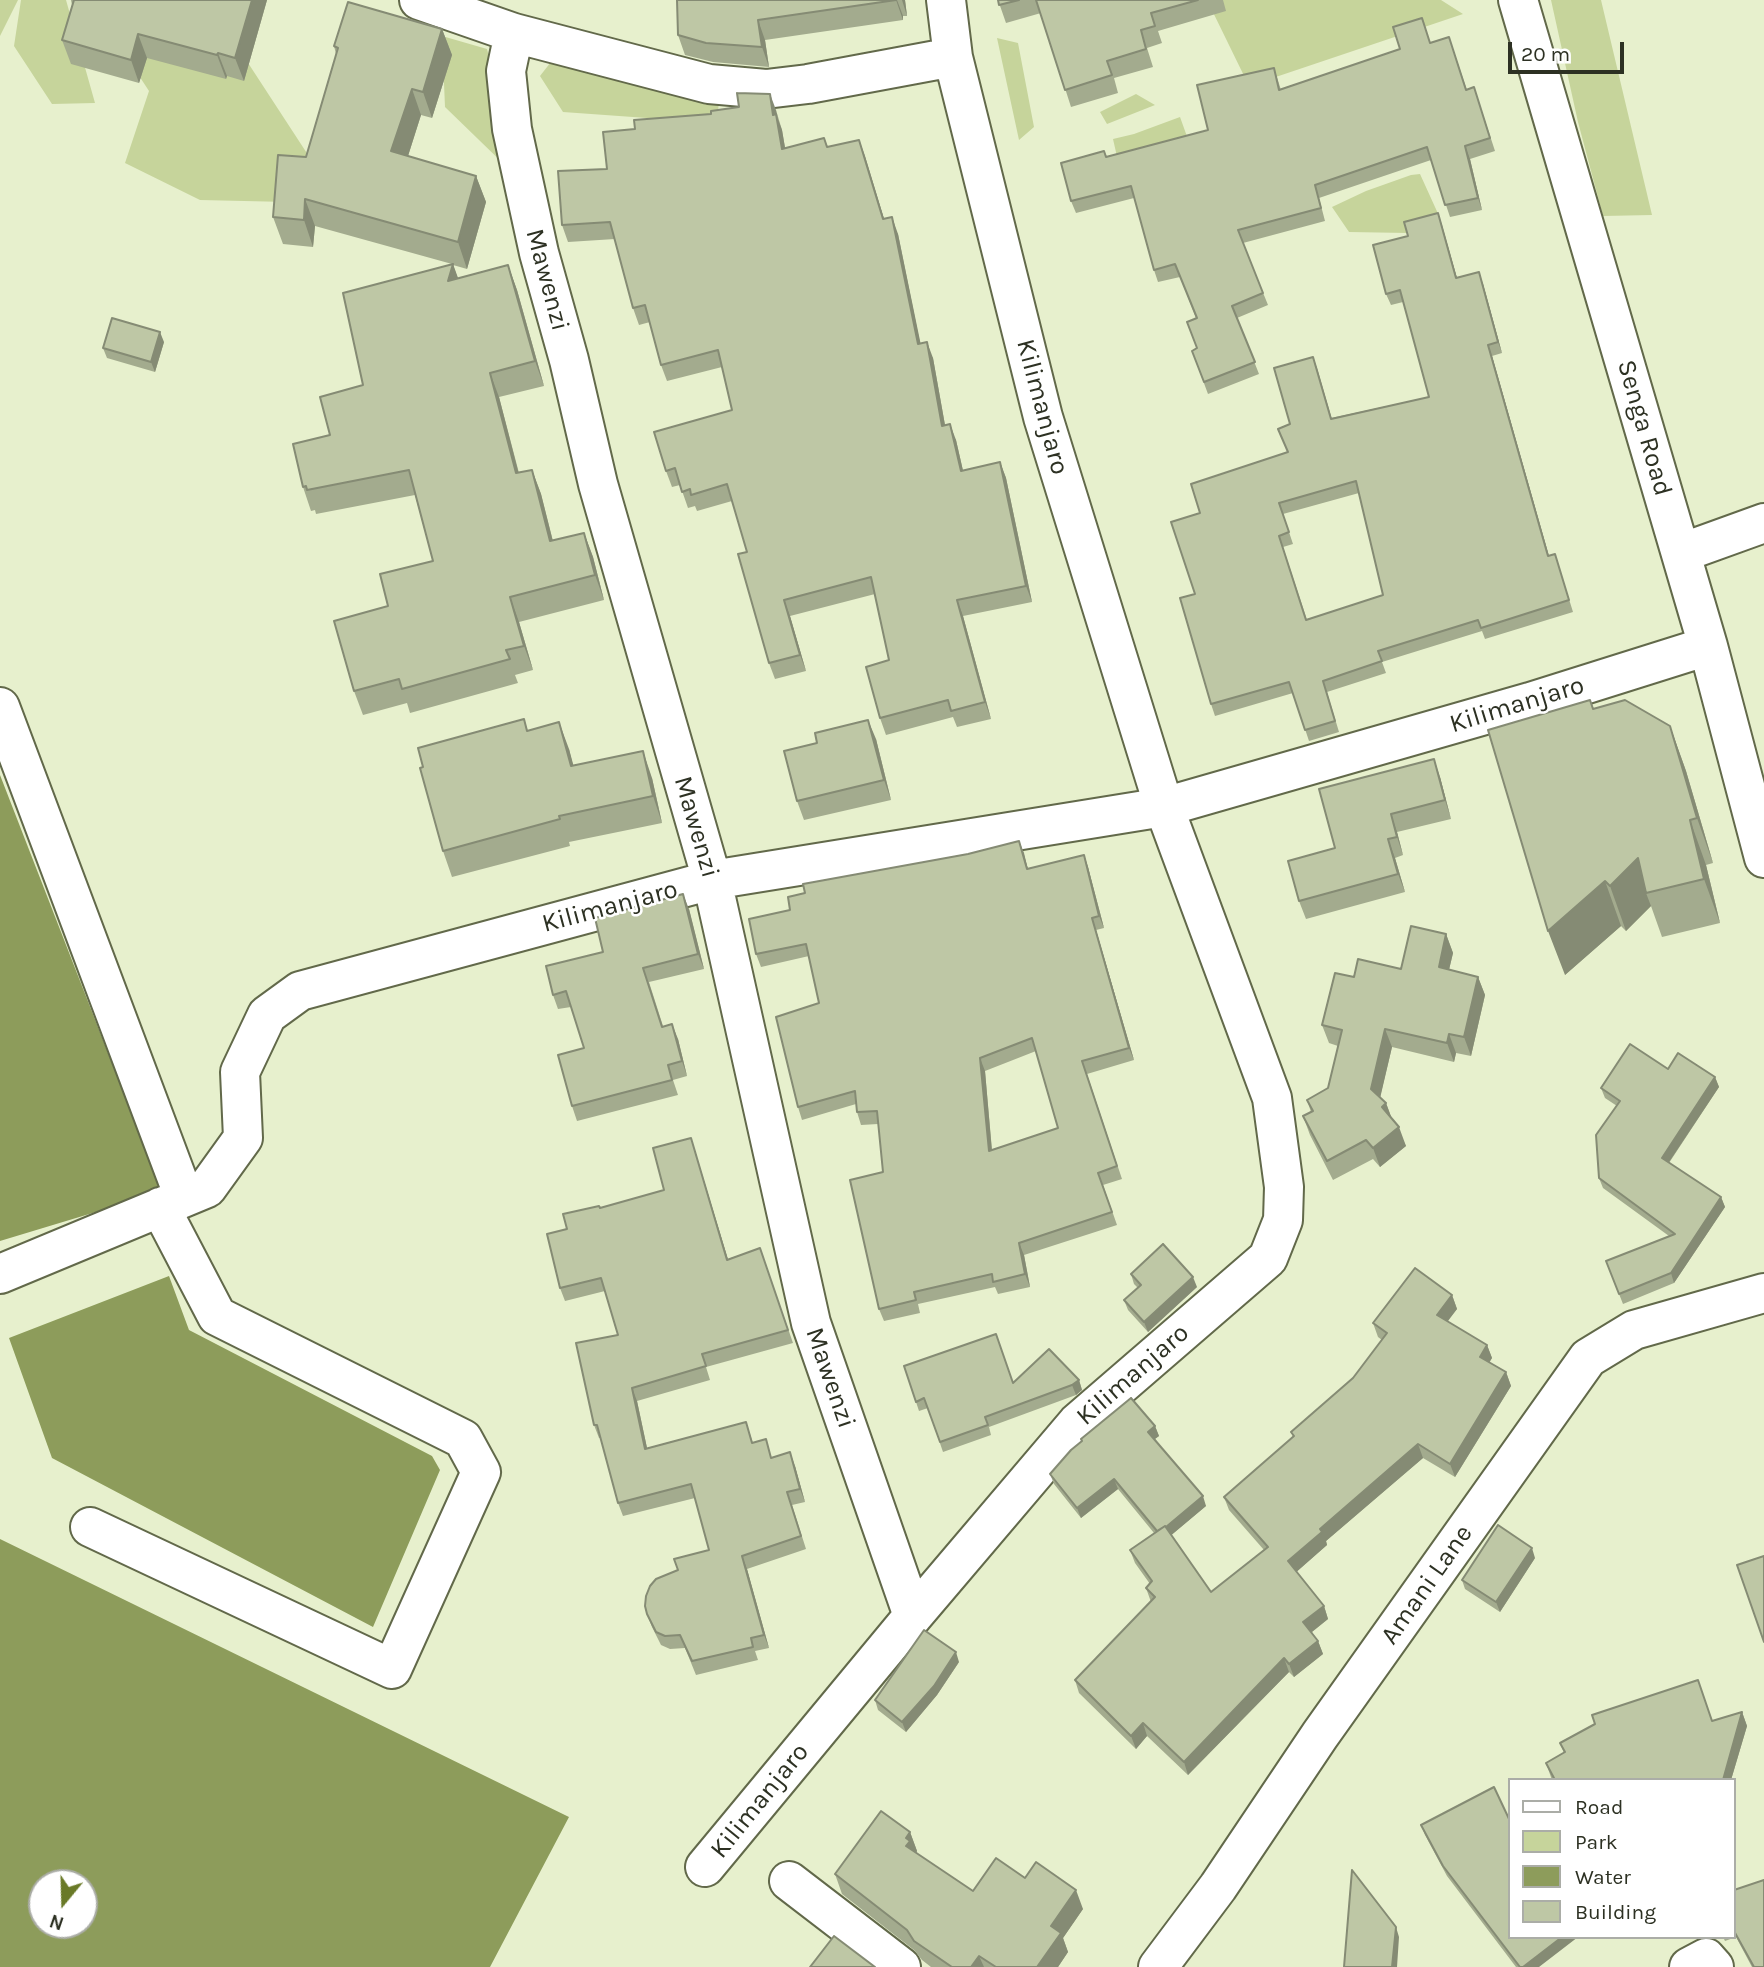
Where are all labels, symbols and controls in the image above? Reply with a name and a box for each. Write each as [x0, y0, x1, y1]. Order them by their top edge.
scale bar [1512, 28, 1628, 72]
text: 20 m [1521, 42, 1570, 66]
street label: Mawenzi [518, 226, 576, 334]
street label: Kilimanjaro [1009, 336, 1075, 478]
street label: Senga Road [1610, 357, 1678, 499]
street label: Kilimanjaro [1446, 670, 1588, 740]
street label: Mawenzi [667, 773, 725, 881]
street label: Kilimanjaro [539, 874, 681, 940]
street label: Kilimanjaro [1070, 1318, 1196, 1432]
street label: Mawenzi [798, 1324, 862, 1432]
street label: Amani Lane [1374, 1519, 1480, 1651]
street label: Kilimanjaro [704, 1737, 816, 1865]
legend [1508, 1778, 1736, 1939]
text: Road [1575, 1795, 1623, 1819]
text: Park [1575, 1830, 1618, 1854]
text: Water [1575, 1865, 1631, 1889]
north arrow [28, 1869, 98, 1939]
text: Building [1575, 1900, 1656, 1924]
text: N [47, 1909, 67, 1935]

